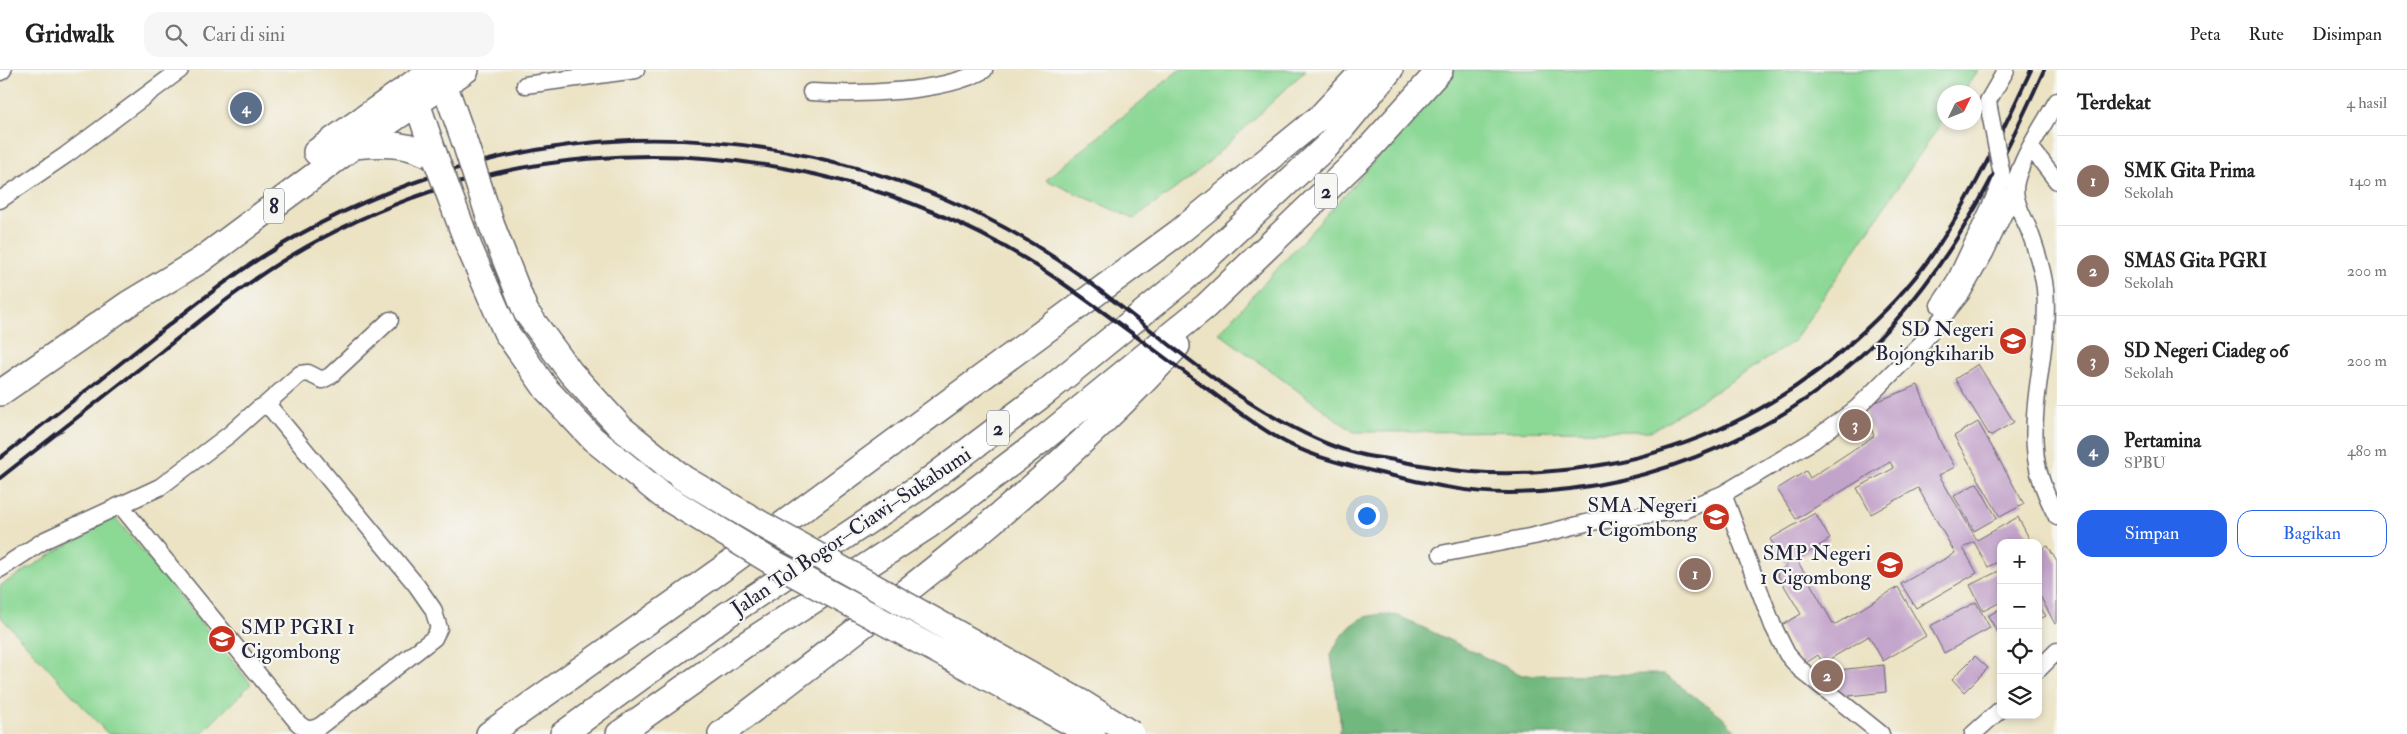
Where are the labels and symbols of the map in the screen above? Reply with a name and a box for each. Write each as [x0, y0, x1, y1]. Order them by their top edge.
north arrow [1937, 85, 1982, 130]
pin: 4 [230, 89, 262, 127]
road number: 2 [1315, 174, 1337, 208]
road number: 8 [264, 188, 284, 224]
place label: SD Negeri Bojongkiharib [1875, 316, 1994, 367]
school or university icon: SD Negeri Bojongkiharib [1998, 326, 2028, 356]
pin: 3 [1839, 406, 1871, 444]
road number: 2 [987, 410, 1009, 446]
street label: Jalan Tol Bogor–Ciawi–Sukabumi [725, 441, 977, 622]
place label: SMA Negeri 1 Cigombong [1586, 492, 1698, 543]
school or university icon: SMA Negeri 1 Cigombong [1701, 502, 1731, 532]
your location [1354, 503, 1380, 529]
place label: SMP Negeri 1 Cigombong [1760, 540, 1872, 591]
school or university icon: SMP Negeri 1 Cigombong [1875, 550, 1905, 580]
pin: 1 [1679, 555, 1711, 593]
place label: SMP PGRI 1 Cigombong [241, 614, 355, 665]
school or university icon: SMP PGRI 1 Cigombong [207, 624, 237, 654]
pin: 2 [1811, 657, 1843, 695]

